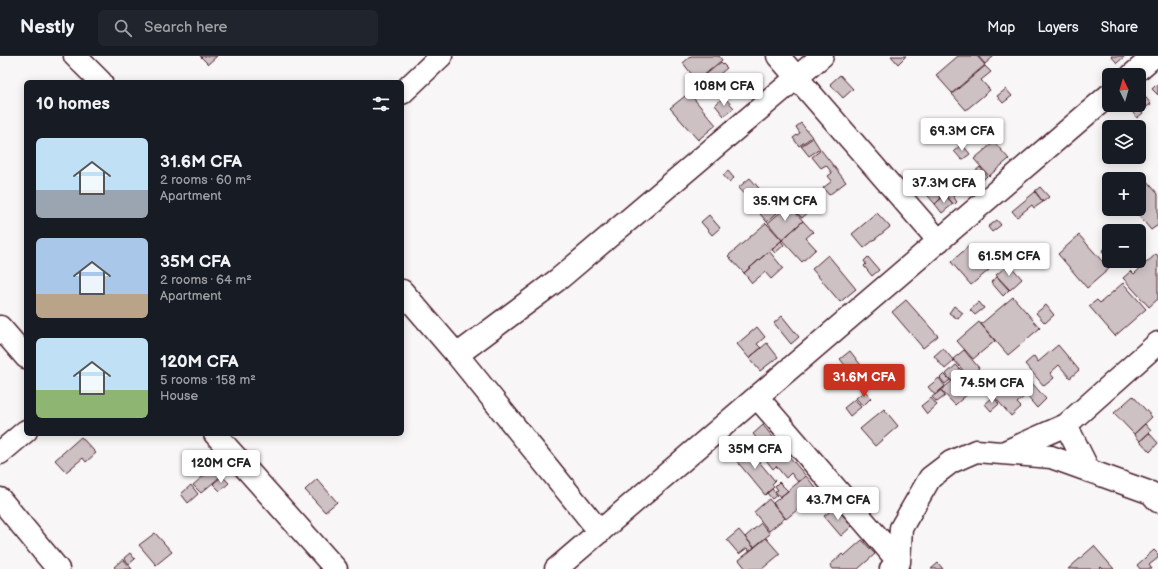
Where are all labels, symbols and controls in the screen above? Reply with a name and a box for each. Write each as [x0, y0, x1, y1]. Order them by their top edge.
search box [98, 10, 378, 46]
text: Nestly [20, 16, 74, 39]
icon: search [112, 17, 134, 39]
text: Search here [144, 18, 227, 37]
text: Map [987, 19, 1015, 36]
text: Layers [1037, 19, 1079, 36]
text: Share [1101, 19, 1138, 36]
north arrow [1102, 68, 1146, 112]
map controls [1102, 68, 1146, 268]
pin: 108M CFA [683, 73, 765, 107]
text: 108M CFA [694, 78, 754, 94]
icon: filters [370, 93, 392, 115]
text: 10 homes [36, 94, 110, 114]
pin: 69.3M CFA [916, 118, 1008, 152]
button: layers [1102, 120, 1146, 164]
text: 69.3M CFA [930, 123, 994, 139]
text: 31.6M CFA [160, 152, 242, 172]
icon: home [68, 154, 116, 202]
pin: 37.3M CFA [898, 170, 990, 204]
text: 2 rooms · 60 m² [160, 172, 252, 188]
button: + [1102, 172, 1146, 216]
text: 37.3M CFA [912, 175, 976, 191]
text: Apartment [160, 188, 221, 204]
pin: 35.9M CFA [739, 188, 831, 222]
text: 35.9M CFA [753, 193, 817, 209]
button: − [1102, 224, 1146, 268]
pin: 61.5M CFA [963, 243, 1055, 277]
text: 61.5M CFA [978, 248, 1040, 264]
text: 35M CFA [160, 252, 231, 272]
icon: home [68, 254, 116, 302]
text: 2 rooms · 64 m² [160, 272, 252, 288]
text: Apartment [160, 288, 221, 304]
text: 120M CFA [160, 352, 239, 372]
icon: home [68, 354, 116, 402]
pin: 31.6M CFA [818, 364, 910, 398]
text: 31.6M CFA [833, 369, 895, 385]
pin: 74.5M CFA [946, 370, 1038, 404]
text: 5 rooms · 158 m² [160, 372, 256, 388]
text: 74.5M CFA [960, 375, 1024, 391]
text: House [160, 388, 198, 404]
pin: 35M CFA [718, 436, 792, 470]
text: 35M CFA [728, 441, 782, 457]
pin: 120M CFA [180, 450, 262, 484]
text: 120M CFA [191, 455, 251, 471]
pin: 43.7M CFA [792, 487, 884, 521]
text: 43.7M CFA [806, 492, 870, 508]

